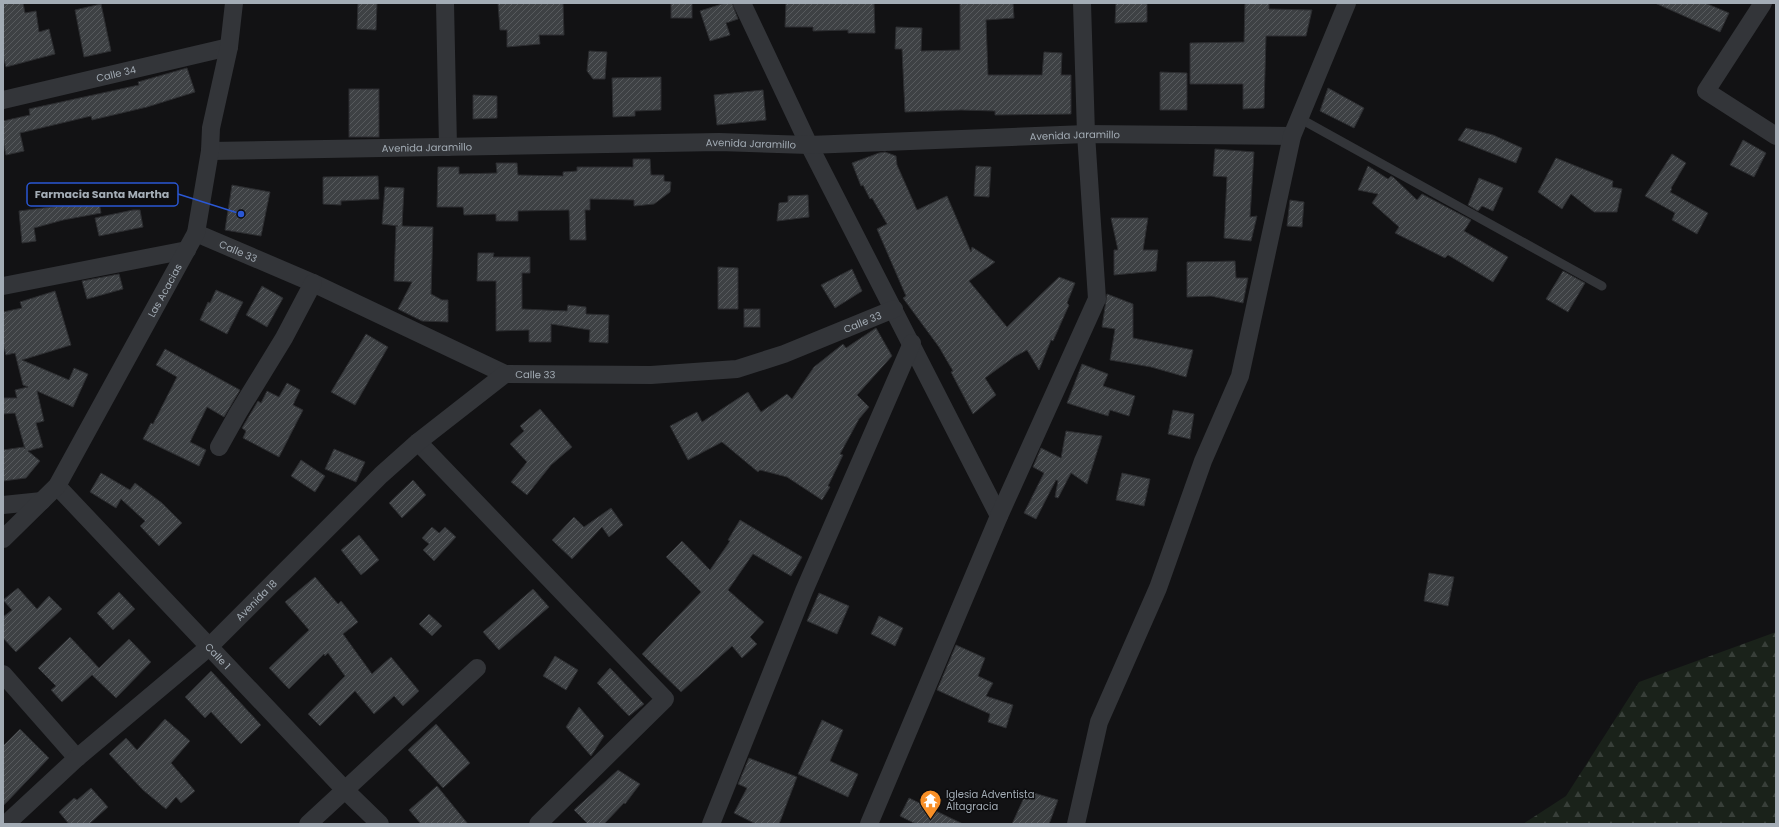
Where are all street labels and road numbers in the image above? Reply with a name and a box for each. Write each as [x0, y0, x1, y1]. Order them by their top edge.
street label: Calle 34 [95, 62, 137, 86]
street label: Avenida Jaramillo [1029, 127, 1120, 144]
street label: Avenida Jaramillo [706, 135, 796, 153]
street label: Avenida Jaramillo [382, 139, 472, 156]
street label: Calle 33 [217, 237, 260, 266]
street label: Las Acacias [144, 261, 186, 320]
street label: Calle 33 [841, 308, 884, 337]
street label: Calle 33 [515, 367, 555, 382]
street label: Avenida 18 [232, 576, 281, 624]
street label: Calle 1 [201, 640, 234, 673]

